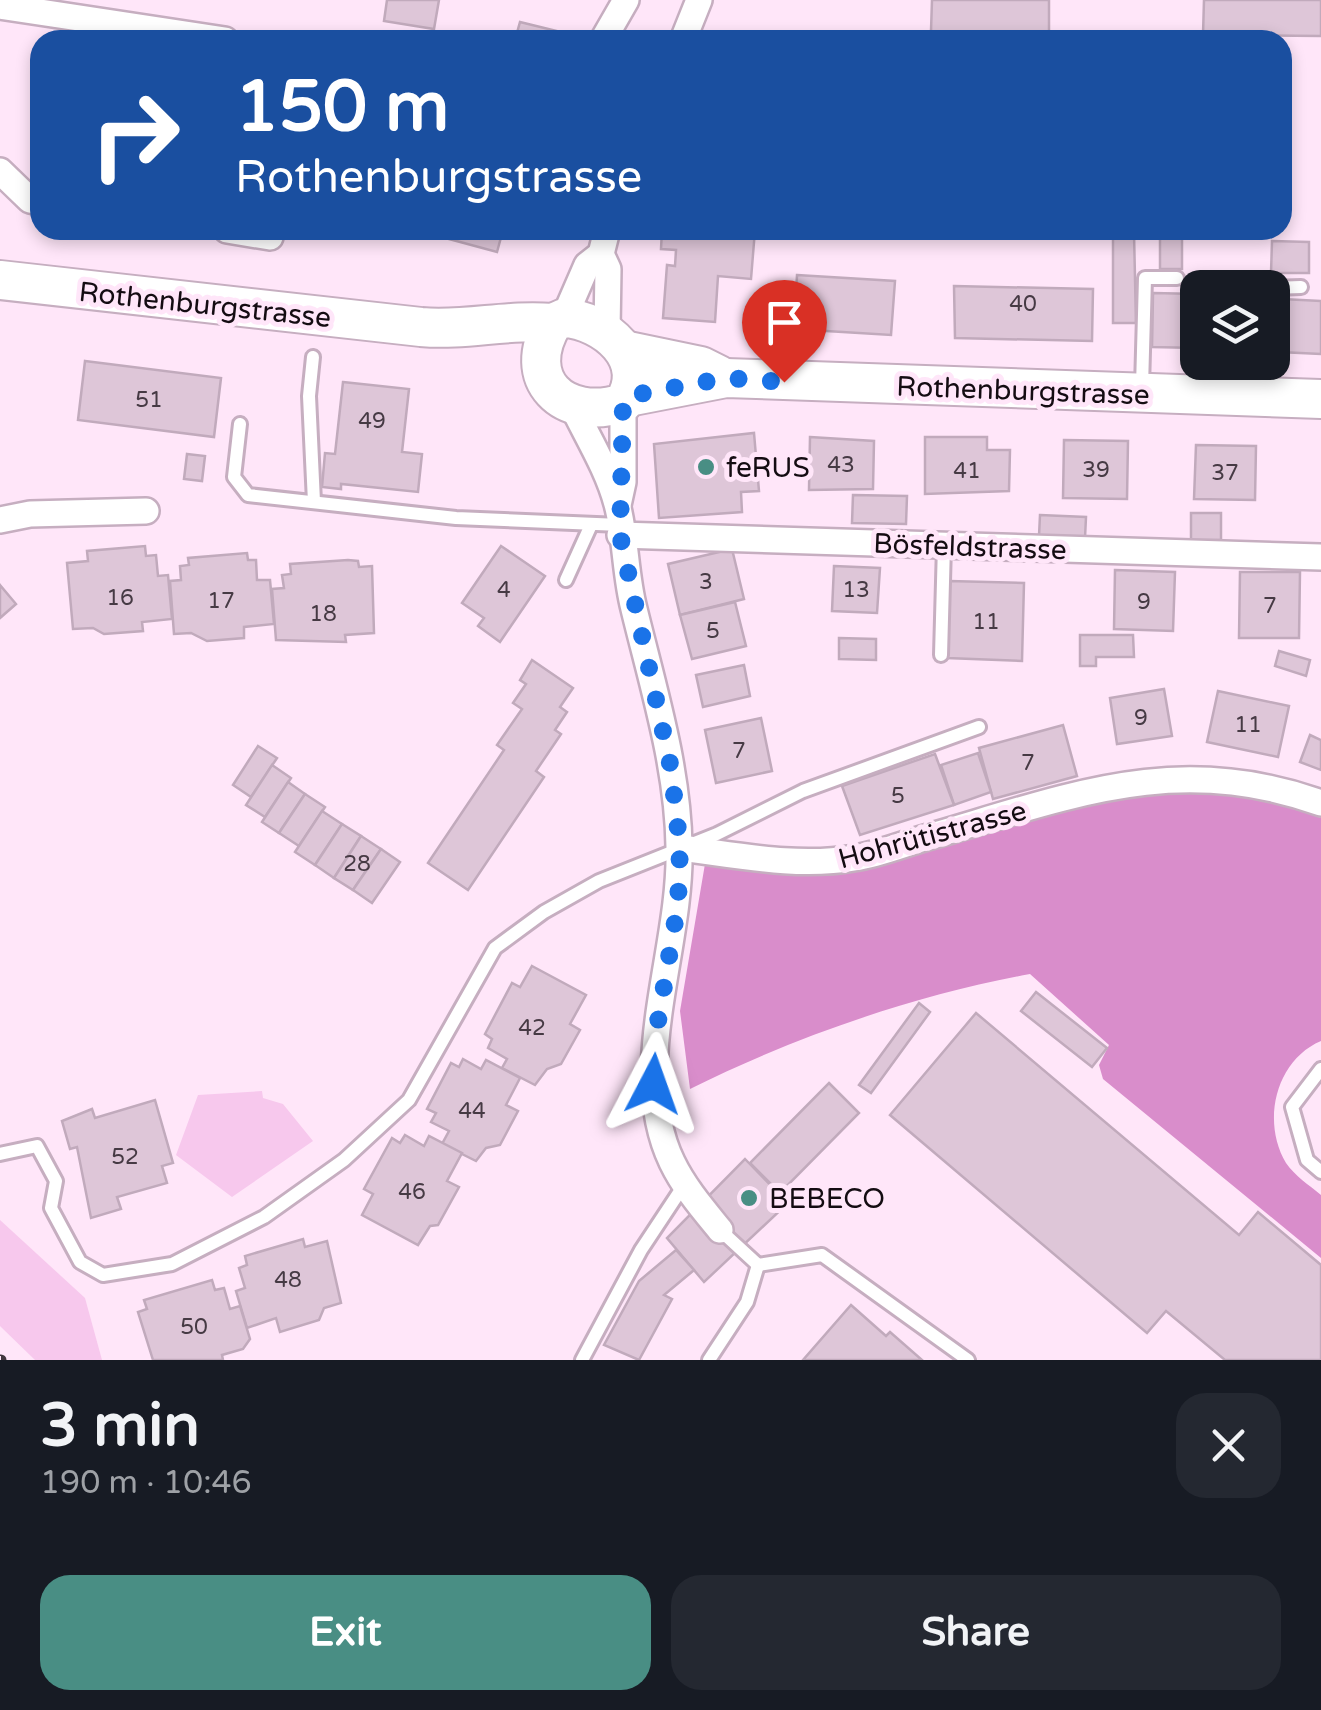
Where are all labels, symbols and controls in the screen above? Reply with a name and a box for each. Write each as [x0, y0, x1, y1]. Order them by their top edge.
text: 150 m [235, 66, 449, 150]
icon: right [70, 70, 200, 200]
text: Rothenburgstrasse [235, 151, 642, 205]
map controls [1180, 270, 1290, 380]
button: layers [1180, 270, 1290, 380]
street label: Rothenburgstrasse [77, 275, 333, 335]
pin [742, 280, 827, 383]
house number: 40 [1009, 291, 1037, 317]
icon: arrive [757, 295, 812, 350]
street label: Rothenburgstrasse [896, 370, 1150, 412]
house number: 51 [135, 387, 163, 413]
house number: 49 [358, 408, 386, 434]
place label: feRUS [726, 451, 810, 485]
house number: 43 [827, 452, 855, 478]
marker: feRUS [695, 456, 717, 478]
house number: 39 [1082, 457, 1110, 483]
house number: 41 [953, 458, 981, 484]
house number: 37 [1211, 460, 1239, 486]
street label: Bösfeldstrasse [873, 527, 1067, 567]
house number: 3 [699, 569, 713, 595]
house number: 4 [497, 577, 511, 603]
house number: 13 [842, 577, 870, 603]
house number: 16 [106, 585, 134, 611]
house number: 17 [207, 588, 235, 614]
house number: 9 [1137, 589, 1151, 615]
house number: 7 [1263, 593, 1277, 619]
house number: 18 [309, 601, 337, 627]
house number: 11 [972, 609, 1000, 635]
house number: 5 [706, 618, 720, 644]
house number: 9 [1134, 705, 1148, 731]
house number: 11 [1234, 712, 1262, 738]
house number: 7 [732, 738, 746, 764]
house number: 7 [1021, 750, 1035, 776]
house number: 5 [891, 783, 905, 809]
street label: Hohrütistrasse [834, 794, 1030, 876]
house number: 28 [343, 851, 371, 877]
house number: 42 [518, 1015, 546, 1041]
position arrow [601, 1032, 705, 1136]
house number: 44 [458, 1098, 486, 1124]
house number: 52 [111, 1144, 139, 1170]
house number: 46 [398, 1179, 426, 1205]
place label: BEBECO [769, 1182, 885, 1216]
marker: BEBECO [738, 1187, 760, 1209]
house number: 48 [274, 1267, 302, 1293]
house number: 50 [180, 1314, 208, 1340]
text: 3 min [40, 1390, 200, 1462]
button: close [1176, 1393, 1281, 1498]
text: 190 m · 10:46 [40, 1464, 252, 1502]
button: Exit [40, 1575, 651, 1690]
button: Share [671, 1575, 1281, 1690]

